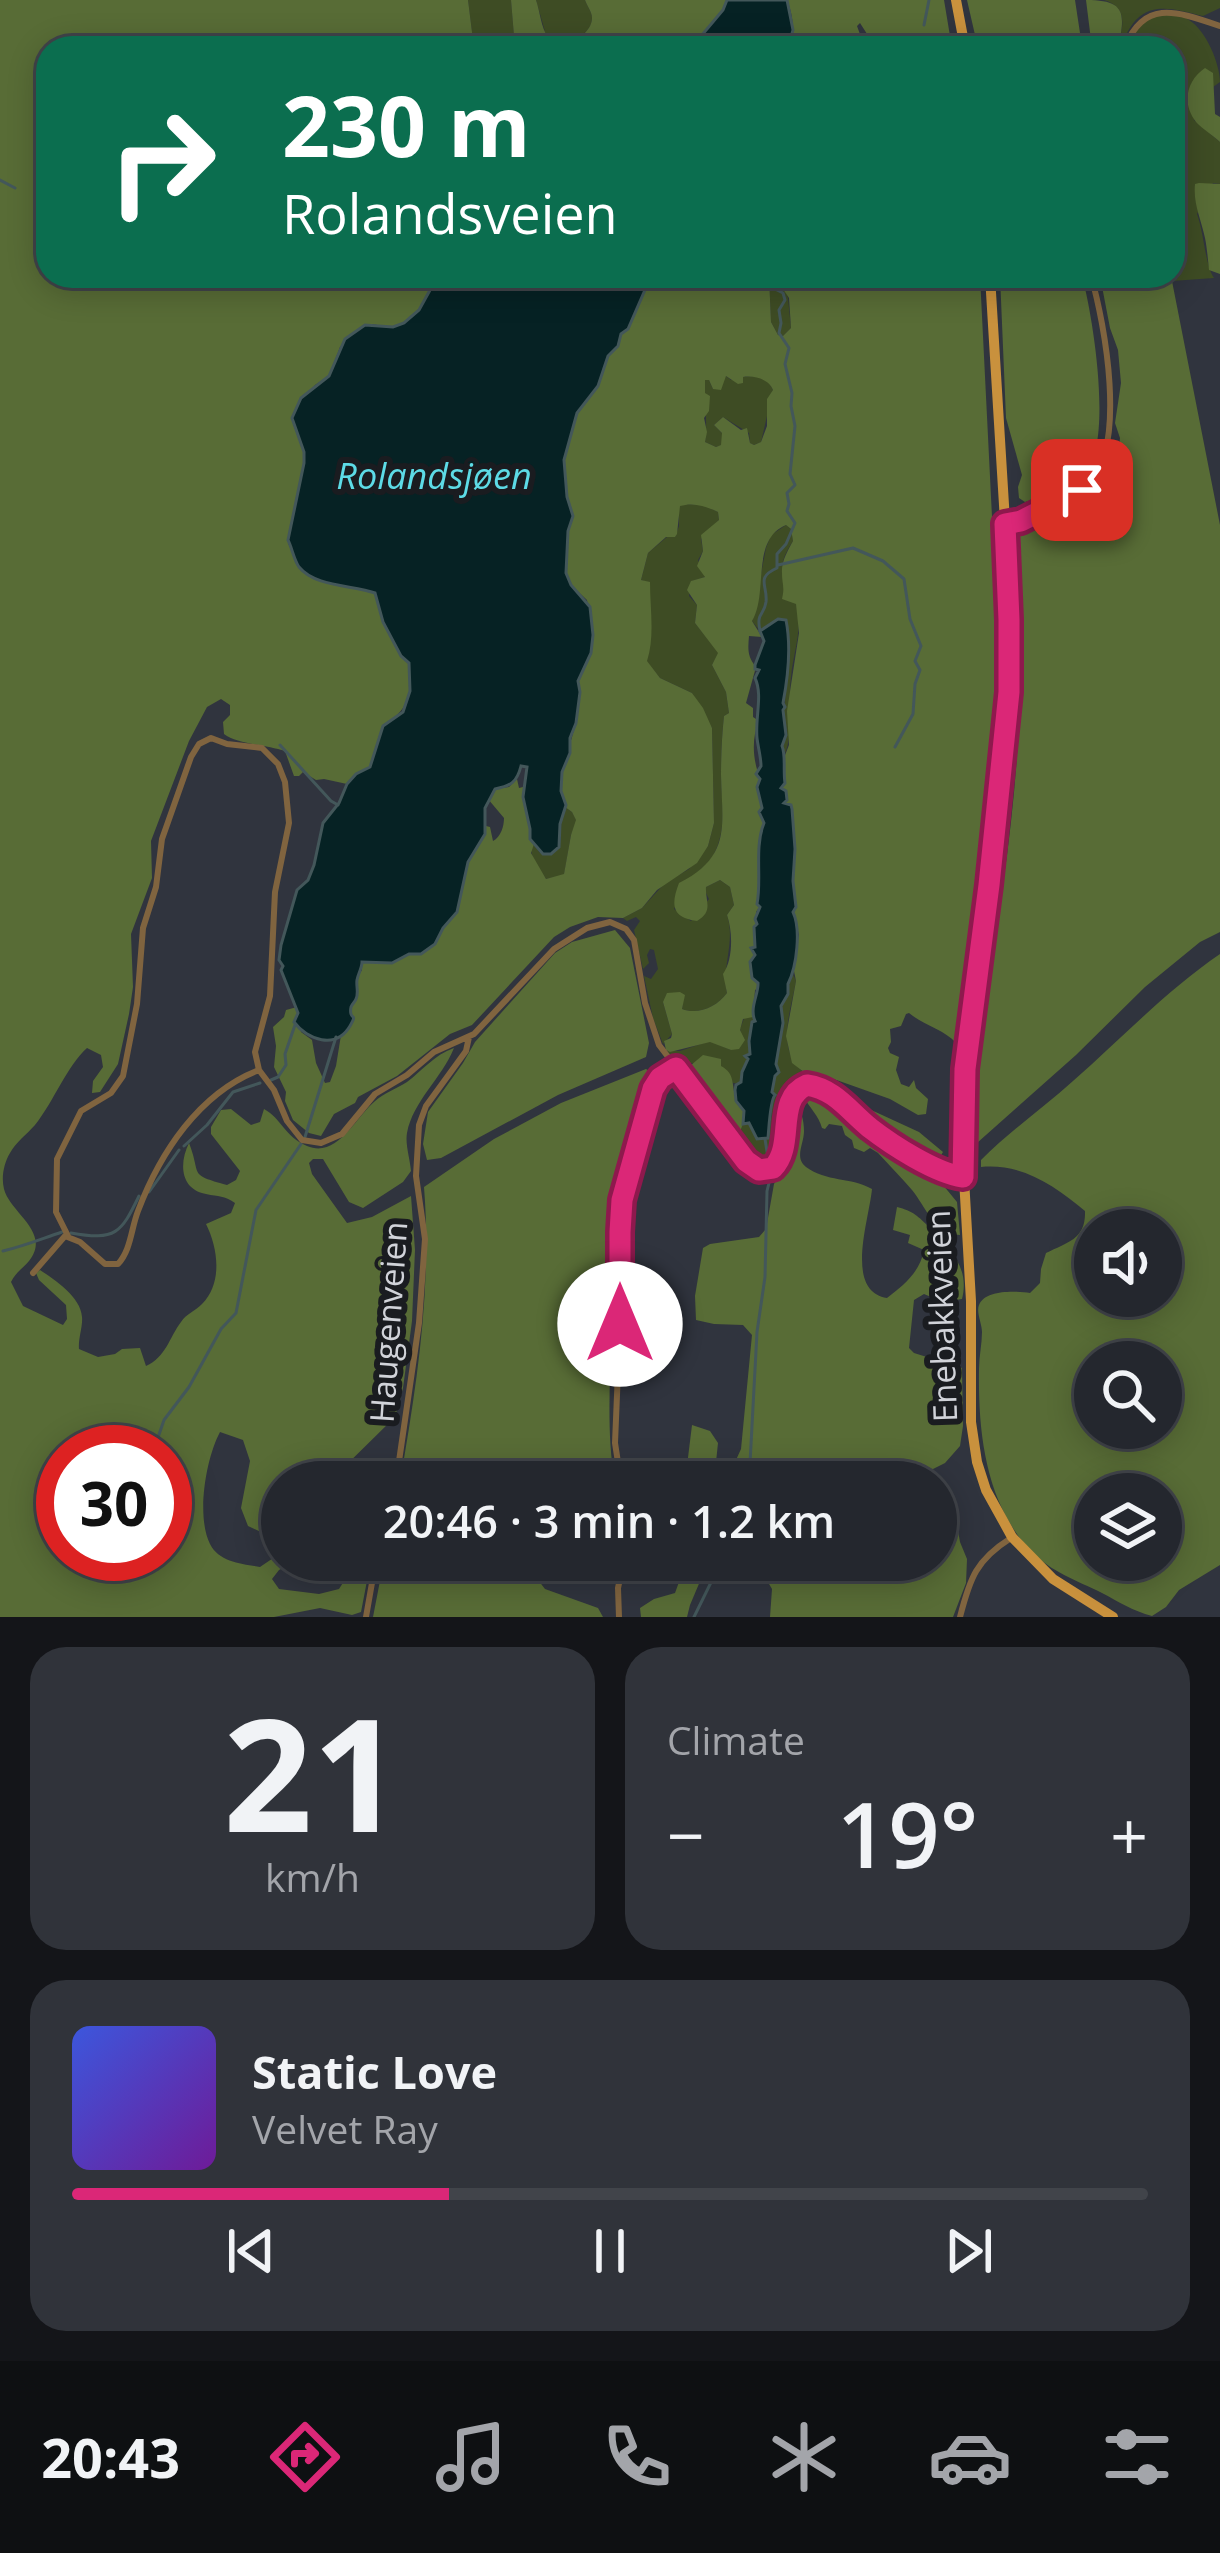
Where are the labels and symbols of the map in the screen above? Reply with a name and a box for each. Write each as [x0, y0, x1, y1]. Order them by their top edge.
pin [1031, 439, 1133, 541]
water label: Rolandsjøen [336, 451, 532, 500]
street label: Enebakkveien [915, 1209, 967, 1423]
street label: Haugenveien [359, 1220, 417, 1424]
position arrow [557, 1261, 683, 1387]
speed limit sign: 30 [36, 1425, 192, 1581]

